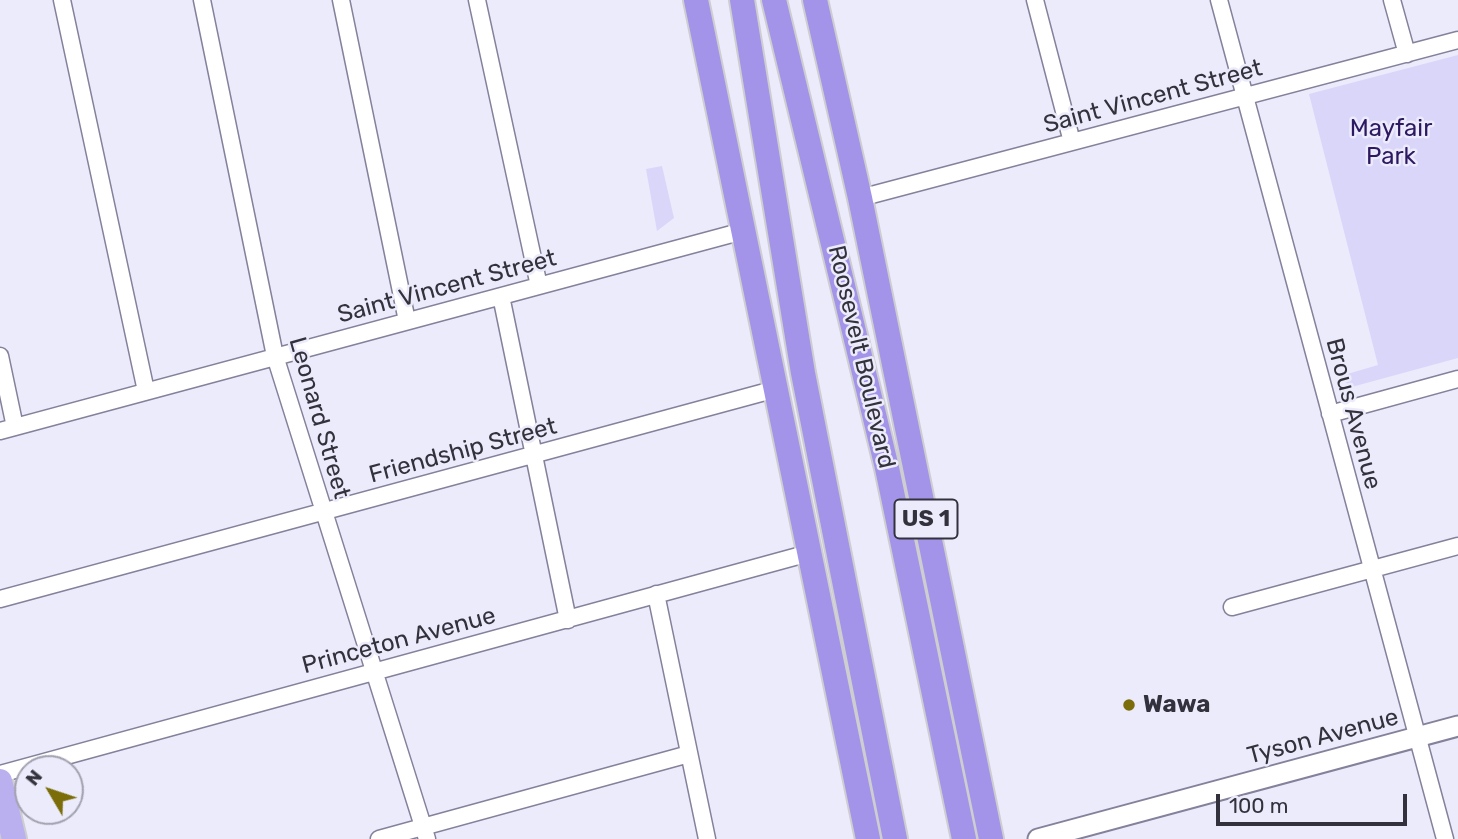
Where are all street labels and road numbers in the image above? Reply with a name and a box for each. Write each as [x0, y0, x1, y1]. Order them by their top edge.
street label: Saint Vincent Street [1040, 54, 1266, 140]
street label: Roosevelt Boulevard [821, 243, 901, 471]
street label: Saint Vincent Street [334, 244, 560, 330]
street label: Leonard Street [282, 334, 356, 502]
street label: Brous Avenue [1319, 335, 1387, 493]
street label: Friendship Street [366, 412, 560, 490]
road number: US 1 [894, 499, 958, 538]
street label: Princeton Avenue [299, 601, 499, 681]
street label: Tyson Avenue [1244, 703, 1402, 771]

